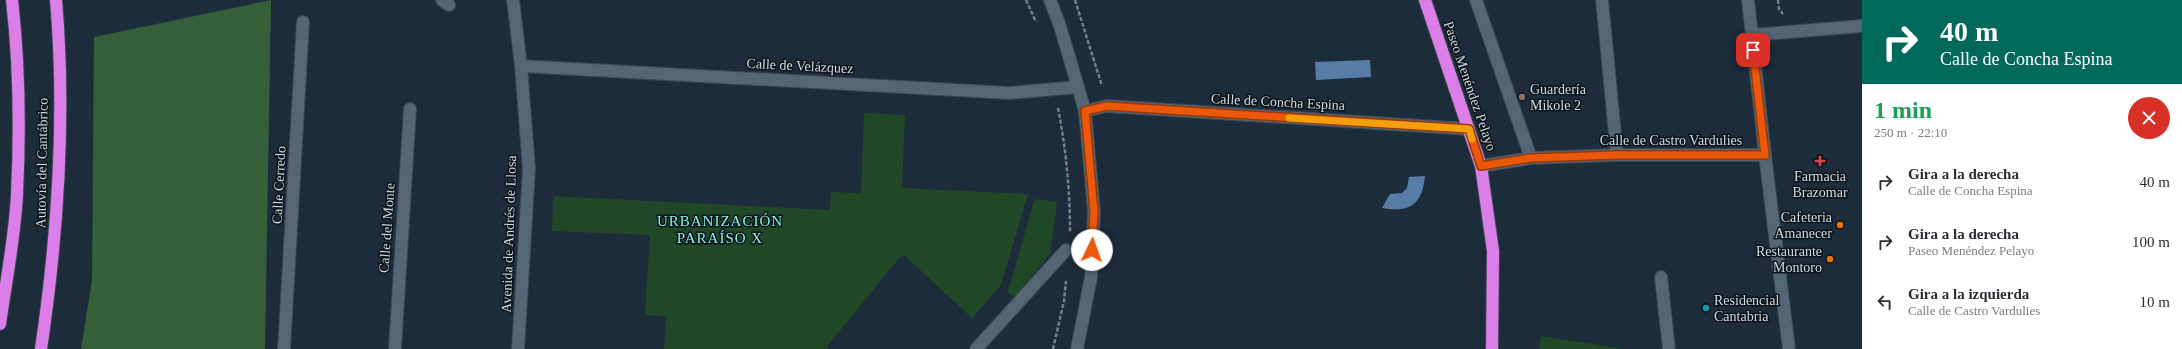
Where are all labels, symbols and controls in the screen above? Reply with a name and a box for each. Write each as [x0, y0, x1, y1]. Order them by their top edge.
icon: right [1874, 16, 1926, 68]
text: 40 m [1940, 16, 1998, 47]
street label: Paseo Menéndez Pelayo [1441, 19, 1499, 153]
pin [1736, 33, 1770, 67]
icon: arrive [1742, 39, 1764, 61]
text: Calle de Concha Espina [1940, 49, 2112, 69]
street label: Calle de Velázquez [746, 56, 854, 76]
place label: Guardería Mikole 2 [1530, 82, 1587, 113]
street label: Calle de Concha Espina [1211, 91, 1346, 113]
marker: Guardería Mikole 2 [1517, 92, 1527, 102]
text: 1 min [1874, 97, 1932, 123]
button: close [2128, 97, 2170, 139]
street label: Autovía del Cantábrico [33, 98, 51, 228]
text: 250 m · 22:10 [1874, 125, 1947, 140]
street label: Calle de Castro Vardulies [1600, 133, 1742, 148]
street label: Calle Cerredo [269, 146, 289, 224]
street label: Avenida de Andrés de Llosa [499, 154, 519, 313]
marker: Farmacia Brazomar [1815, 156, 1825, 166]
text: Gira a la derecha [1908, 166, 2019, 182]
place label: Farmacia Brazomar [1792, 169, 1848, 200]
icon: right [1874, 171, 1896, 193]
text: 40 m [2140, 174, 2170, 190]
street label: Calle del Monte [376, 182, 398, 274]
text: Calle de Concha Espina [1908, 183, 2033, 198]
place label: Cafeteria Amanecer [1774, 210, 1833, 241]
district label: URBANIZACIÓN PARAÍSO X [657, 213, 783, 246]
marker: Cafeteria Amanecer [1835, 220, 1845, 230]
text: Gira a la derecha [1908, 226, 2019, 242]
position arrow [1071, 229, 1113, 271]
icon: right [1874, 231, 1896, 253]
text: 100 m [2132, 234, 2170, 250]
text: Paseo Menéndez Pelayo [1908, 243, 2034, 258]
place label: Restaurante Montoro [1756, 244, 1822, 275]
marker: Restaurante Montoro [1825, 254, 1835, 264]
text: Gira a la izquierda [1908, 286, 2029, 302]
icon: left [1874, 291, 1896, 313]
place label: Residencial Cantabria [1714, 293, 1779, 324]
text: 10 m [2140, 294, 2170, 310]
marker: Residencial Cantabria [1701, 303, 1711, 313]
text: Calle de Castro Vardulies [1908, 303, 2040, 318]

